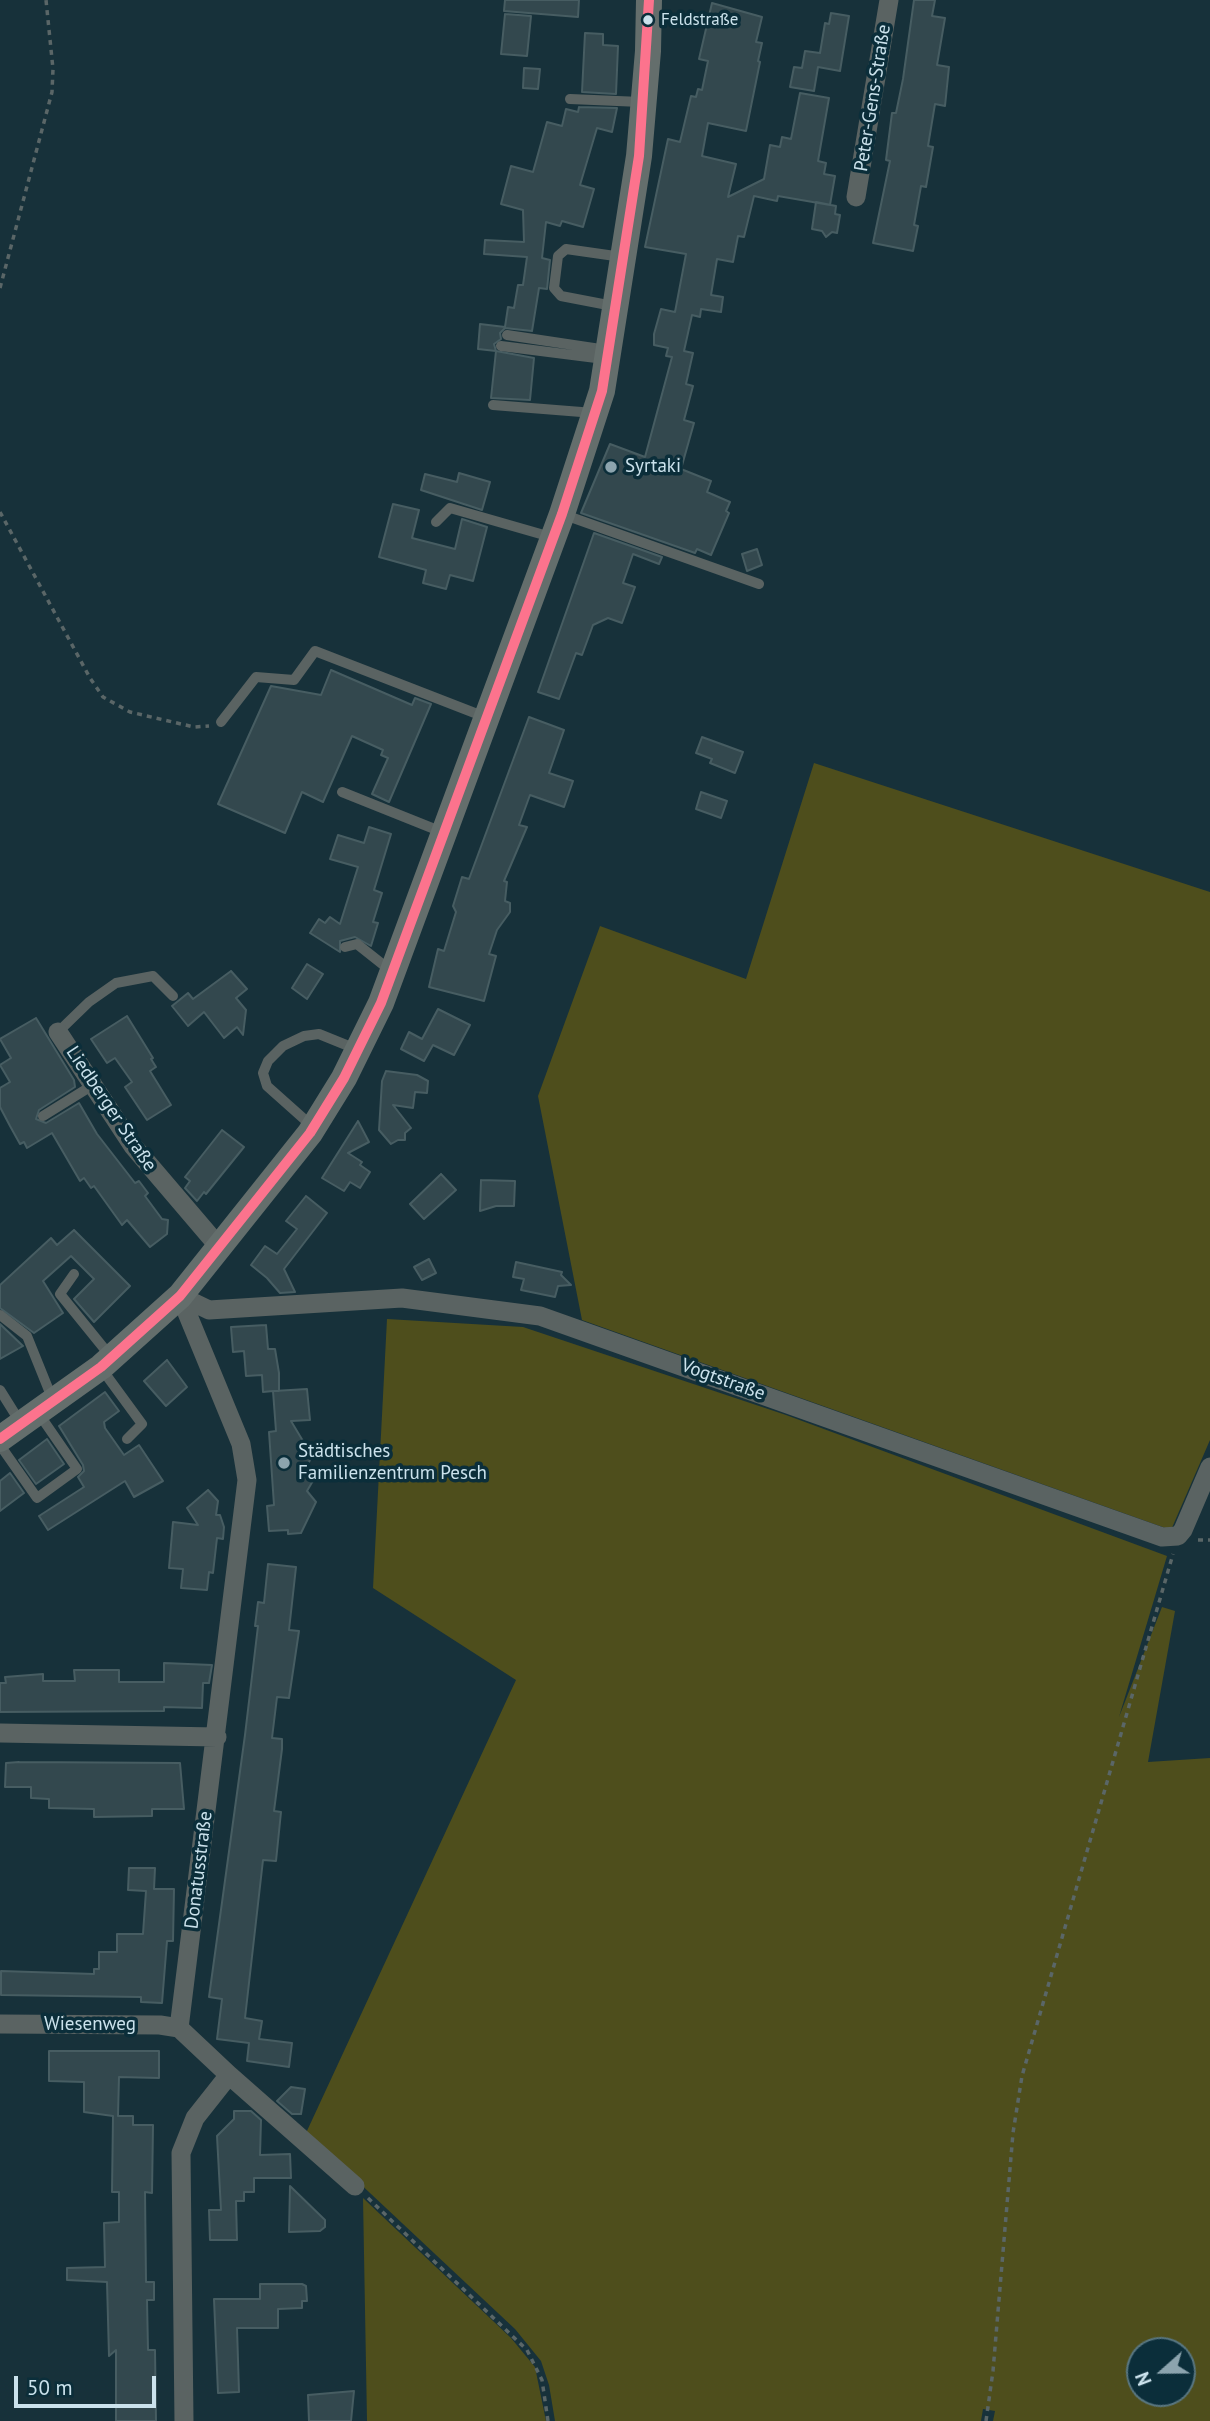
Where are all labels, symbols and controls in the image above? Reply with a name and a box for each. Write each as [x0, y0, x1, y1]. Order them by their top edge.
place label: Feldstraße [661, 10, 738, 30]
marker: Feldstraße [641, 13, 655, 27]
street label: Peter-Gens-Straße [850, 23, 896, 173]
place label: Syrtaki [625, 456, 681, 478]
marker: Syrtaki [603, 459, 619, 475]
street label: Liedberger Straße [61, 1042, 161, 1176]
street label: Vogtstraße [678, 1354, 768, 1406]
place label: Städtisches Familienzentrum Pesch [298, 1441, 487, 1485]
marker: Städtisches Familienzentrum Pesch [276, 1455, 292, 1471]
street label: Donatusstraße [180, 1810, 218, 1930]
street label: Wiesenweg [44, 2014, 136, 2036]
north arrow [1126, 2337, 1196, 2407]
scale bar [18, 2362, 159, 2406]
text: N [1130, 2369, 1157, 2389]
text: 50 m [27, 2374, 73, 2401]

